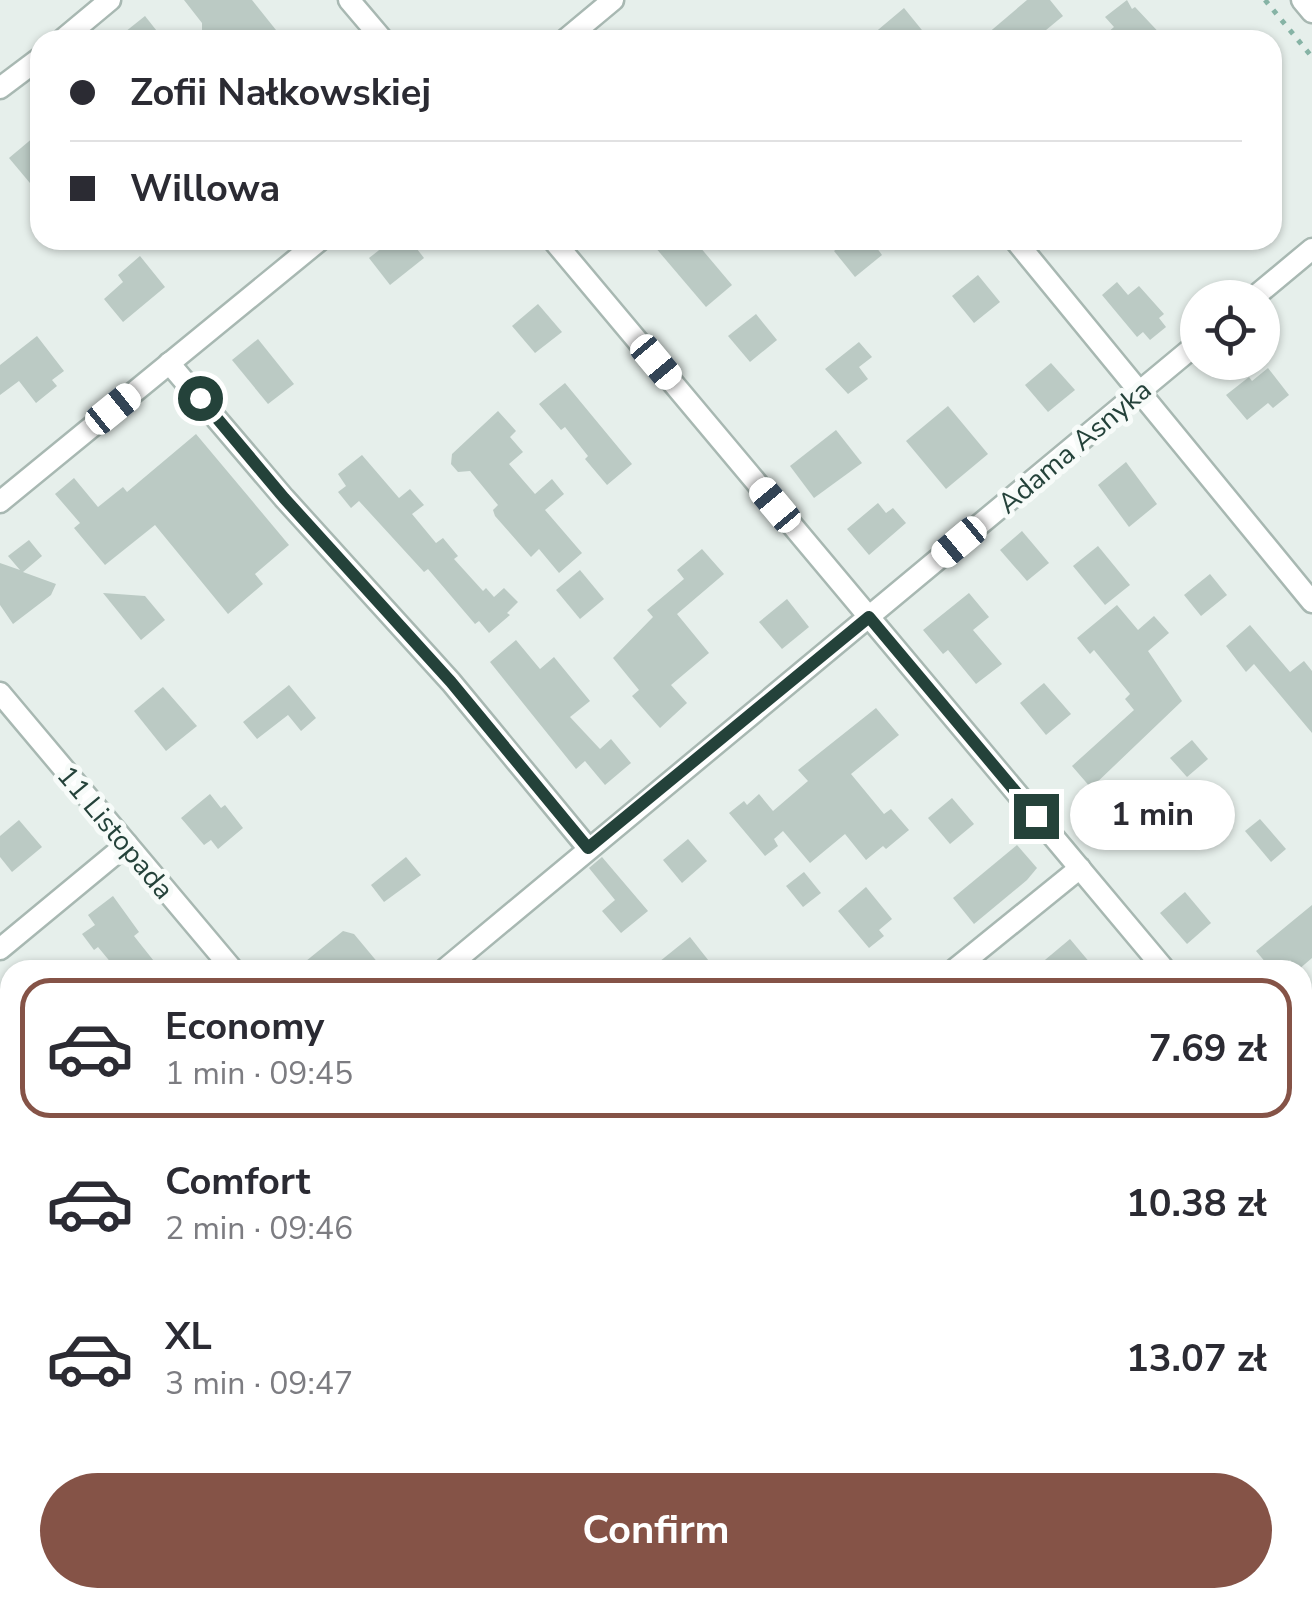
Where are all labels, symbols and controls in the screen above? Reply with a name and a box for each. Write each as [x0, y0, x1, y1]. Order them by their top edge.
text: Zofii Nałkowskiej [130, 67, 431, 118]
text: Willowa [130, 163, 280, 214]
map controls [1180, 280, 1280, 380]
button: locate [1180, 280, 1280, 380]
car [625, 329, 687, 395]
street label: Adama Asnyka [990, 371, 1160, 522]
route start [178, 376, 223, 421]
car [80, 378, 146, 440]
car [744, 472, 806, 538]
car [926, 511, 992, 573]
street label: 11 Listopada [48, 758, 182, 907]
callout: 1 min [1071, 781, 1236, 851]
text: 1 min [1111, 793, 1194, 836]
route end [1014, 794, 1059, 839]
text: Economy [165, 1001, 324, 1052]
icon: car [45, 1003, 135, 1093]
text: 7.69 zł [1149, 1023, 1267, 1074]
text: 1 min · 09:45 [165, 1052, 353, 1095]
text: Comfort [165, 1156, 310, 1207]
icon: car [45, 1158, 135, 1248]
text: 10.38 zł [1126, 1178, 1267, 1229]
text: 2 min · 09:46 [165, 1207, 353, 1250]
text: XL [165, 1311, 212, 1362]
icon: car [45, 1313, 135, 1403]
text: 13.07 zł [1126, 1333, 1267, 1384]
text: 3 min · 09:47 [165, 1362, 353, 1405]
button: Confirm [40, 1473, 1272, 1588]

